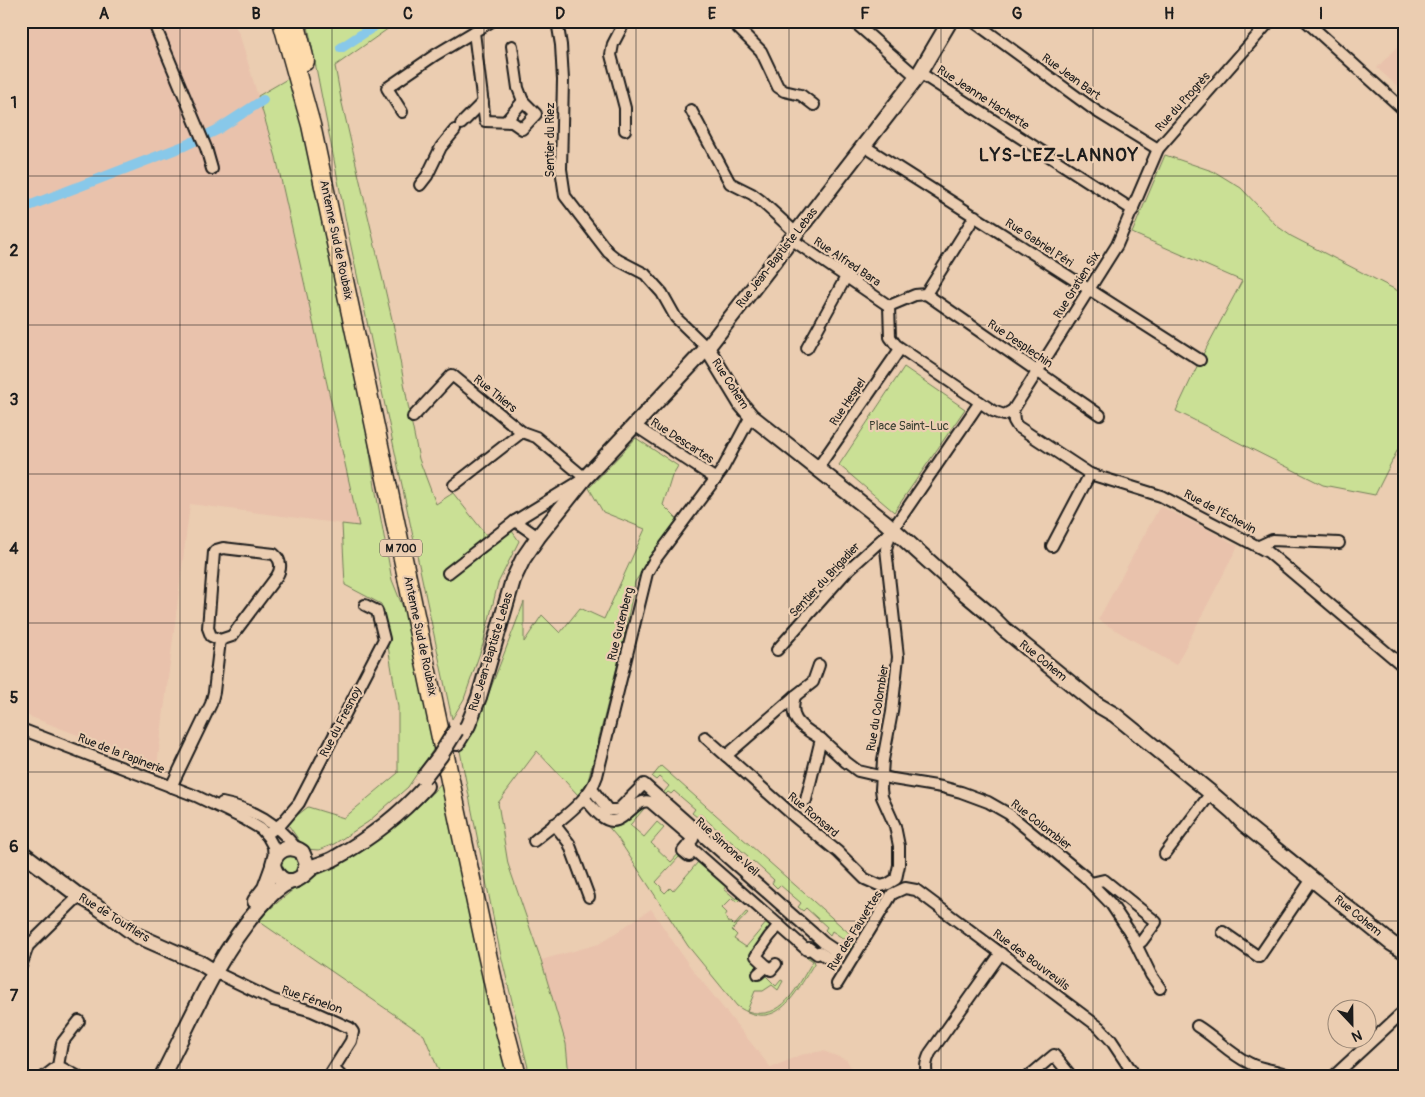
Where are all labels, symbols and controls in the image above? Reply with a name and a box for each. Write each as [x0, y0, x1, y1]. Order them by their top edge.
text: A [99, 4, 110, 24]
text: B [251, 4, 261, 24]
text: C [403, 4, 413, 24]
text: D [555, 4, 565, 24]
text: E [708, 4, 717, 24]
text: F [860, 4, 870, 24]
text: G [1012, 4, 1023, 24]
text: H [1164, 4, 1174, 24]
text: I [1319, 4, 1323, 24]
street label: Rue Jean Bart [1039, 51, 1104, 104]
street label: Rue Jeanne Hachette [934, 63, 1032, 133]
street label: Rue du Progrès [1152, 69, 1214, 135]
text: 1 [11, 93, 17, 113]
street label: Sentier du Riez [543, 103, 558, 177]
district label: LYS-LEZ-LANNOY [979, 144, 1139, 167]
street label: Antenne Sud de Roubaix [316, 179, 356, 301]
street label: Rue Jean-Baptiste Lebas [733, 204, 821, 311]
street label: Rue Gabriel Péri [1002, 215, 1076, 271]
street label: Rue Alfred Bara [811, 234, 884, 290]
text: 2 [10, 241, 19, 261]
street label: Rue Gratien Six [1050, 249, 1104, 321]
street label: Rue Desplechin [985, 317, 1056, 371]
street label: Rue Cohem [708, 356, 752, 412]
street label: Rue Thiers [470, 372, 520, 416]
street label: Rue Hespel [827, 375, 869, 429]
text: 3 [10, 390, 19, 410]
street label: Rue Descartes [648, 415, 717, 467]
park label: Place Saint-Luc [869, 419, 949, 434]
street label: Rue de l'Échevin [1181, 486, 1259, 537]
text: 4 [9, 539, 19, 559]
street label: Sentier du Brigadier [787, 539, 864, 620]
road number: M 700 [380, 540, 422, 556]
street label: Antenne Sud de Roubaix [400, 575, 440, 697]
street label: Rue Gutenberg [605, 586, 637, 662]
street label: Rue Jean-Baptiste Lebas [466, 590, 516, 713]
street label: Rue Cohem [1016, 637, 1070, 685]
street label: Rue du Colombier [864, 663, 892, 752]
street label: Rue du Fresnoy [317, 684, 365, 760]
text: 5 [10, 688, 19, 708]
street label: Rue de la Papinerie [76, 731, 166, 777]
street label: Rue Ronsard [784, 789, 842, 841]
street label: Rue Colombier [1008, 797, 1075, 854]
street label: Rue Simone Veil [692, 814, 762, 880]
text: 6 [9, 837, 19, 857]
street label: Rue des Fauvettes [824, 888, 886, 974]
street label: Rue de Toufflers [76, 890, 153, 946]
street label: Rue Cohem [1331, 892, 1385, 940]
street label: Rue des Bouvreuils [990, 926, 1073, 994]
street label: Rue Fénelon [279, 983, 345, 1018]
text: 7 [10, 986, 19, 1006]
north arrow [1328, 1000, 1378, 1050]
text: N [1349, 1026, 1364, 1045]

